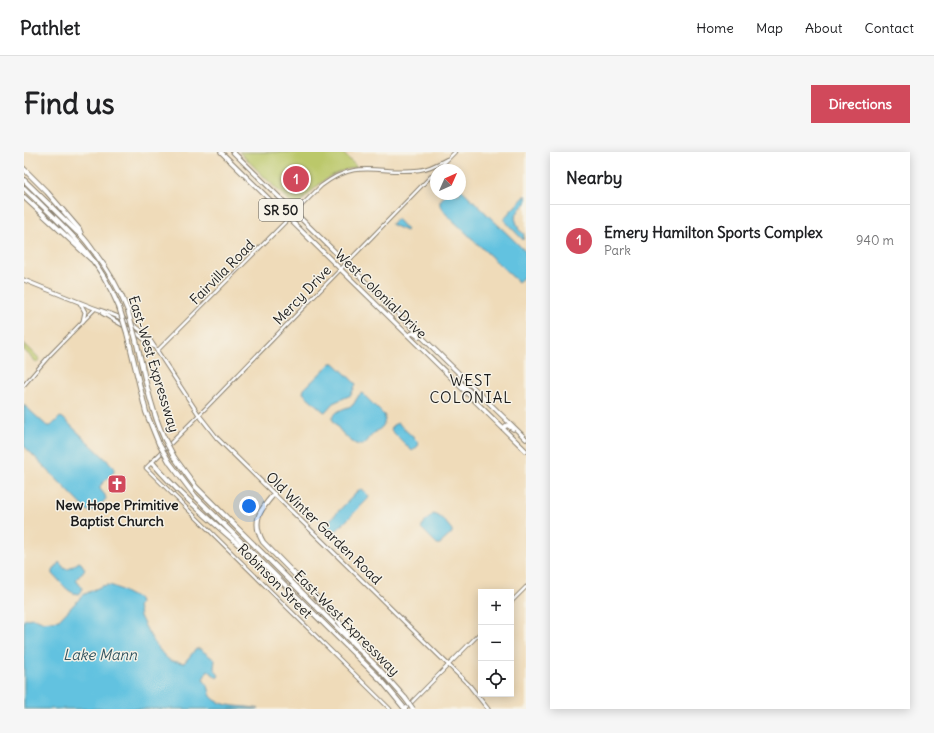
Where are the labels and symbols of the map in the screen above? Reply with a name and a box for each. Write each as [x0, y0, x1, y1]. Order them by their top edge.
pin: 1 [283, 164, 309, 194]
north arrow [430, 164, 466, 200]
road number: SR 50 [259, 199, 303, 221]
street label: Fairvilla Road [186, 236, 258, 308]
street label: West Colonial Drive [331, 246, 431, 342]
street label: Mercy Drive [269, 261, 335, 329]
street label: East-West Expressway [125, 293, 183, 435]
district label: WEST COLONIAL [429, 371, 513, 407]
street label: Old Winter Garden Road [262, 468, 386, 588]
church icon: New Hope Primitive Baptist Church [106, 473, 128, 495]
place label: New Hope Primitive Baptist Church [55, 496, 179, 530]
your location [239, 496, 259, 516]
street label: Robinson Street [234, 540, 316, 622]
street label: East-West Expressway [290, 566, 404, 680]
water label: Lake Mann [63, 645, 137, 664]

